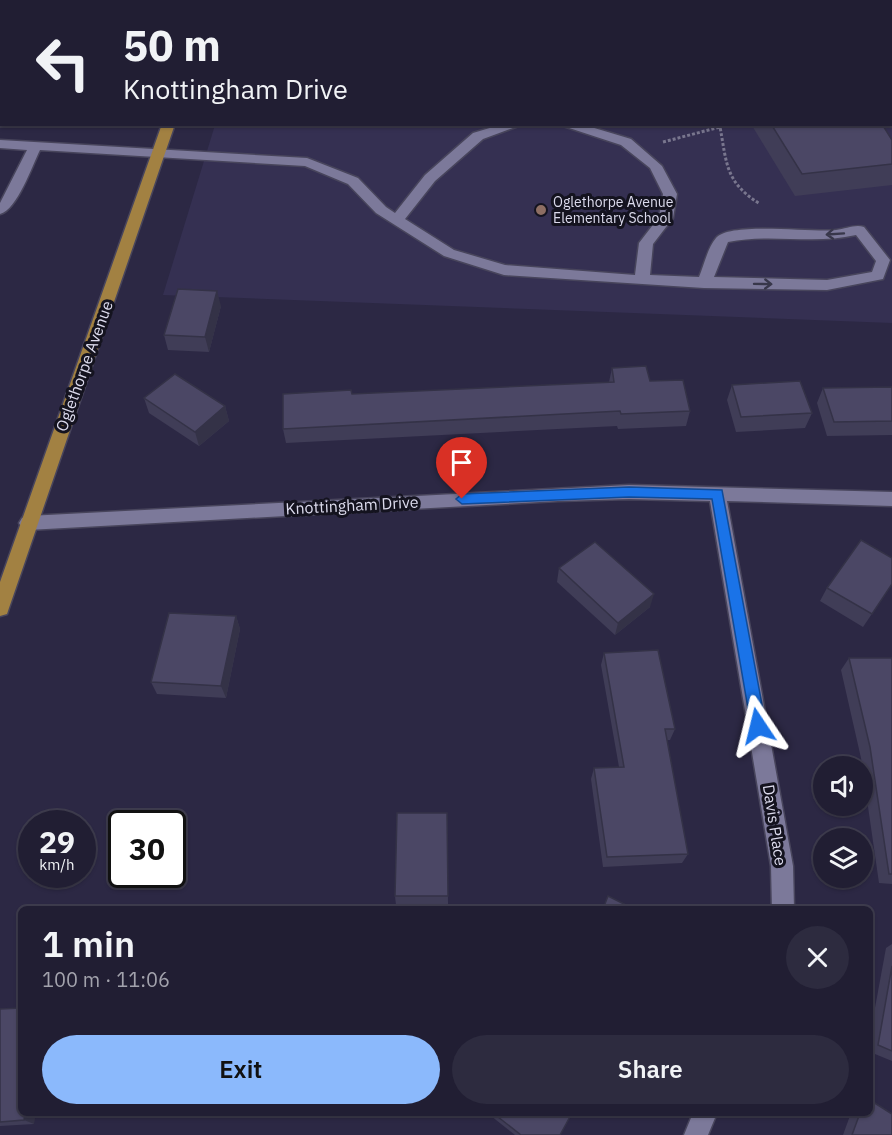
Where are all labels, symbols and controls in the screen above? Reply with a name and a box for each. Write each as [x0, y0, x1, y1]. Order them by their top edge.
text: 50 m [123, 18, 221, 73]
icon: left [24, 24, 102, 102]
text: Knottingham Drive [123, 71, 348, 106]
place label: Oglethorpe Avenue Elementary School [553, 193, 674, 227]
marker: Oglethorpe Avenue Elementary School [534, 203, 548, 217]
one-way arrow [826, 229, 846, 240]
one-way arrow [752, 278, 772, 290]
street label: Oglethorpe Avenue [51, 298, 117, 434]
pin [436, 437, 487, 499]
icon: arrive [445, 446, 478, 479]
street label: Knottingham Drive [285, 492, 419, 518]
position arrow [726, 694, 790, 758]
map controls [813, 756, 873, 888]
button: sound [813, 756, 873, 816]
street label: Davis Place [759, 783, 791, 867]
speed limit sign: 30 [108, 810, 186, 888]
text: 29 [39, 822, 75, 861]
button: layers [813, 828, 873, 888]
text: km/h [39, 855, 75, 874]
text: 1 min [42, 920, 135, 967]
button: close [786, 926, 849, 989]
text: 100 m · 11:06 [42, 966, 170, 993]
button: Exit [42, 1035, 440, 1104]
button: Share [452, 1035, 849, 1104]

